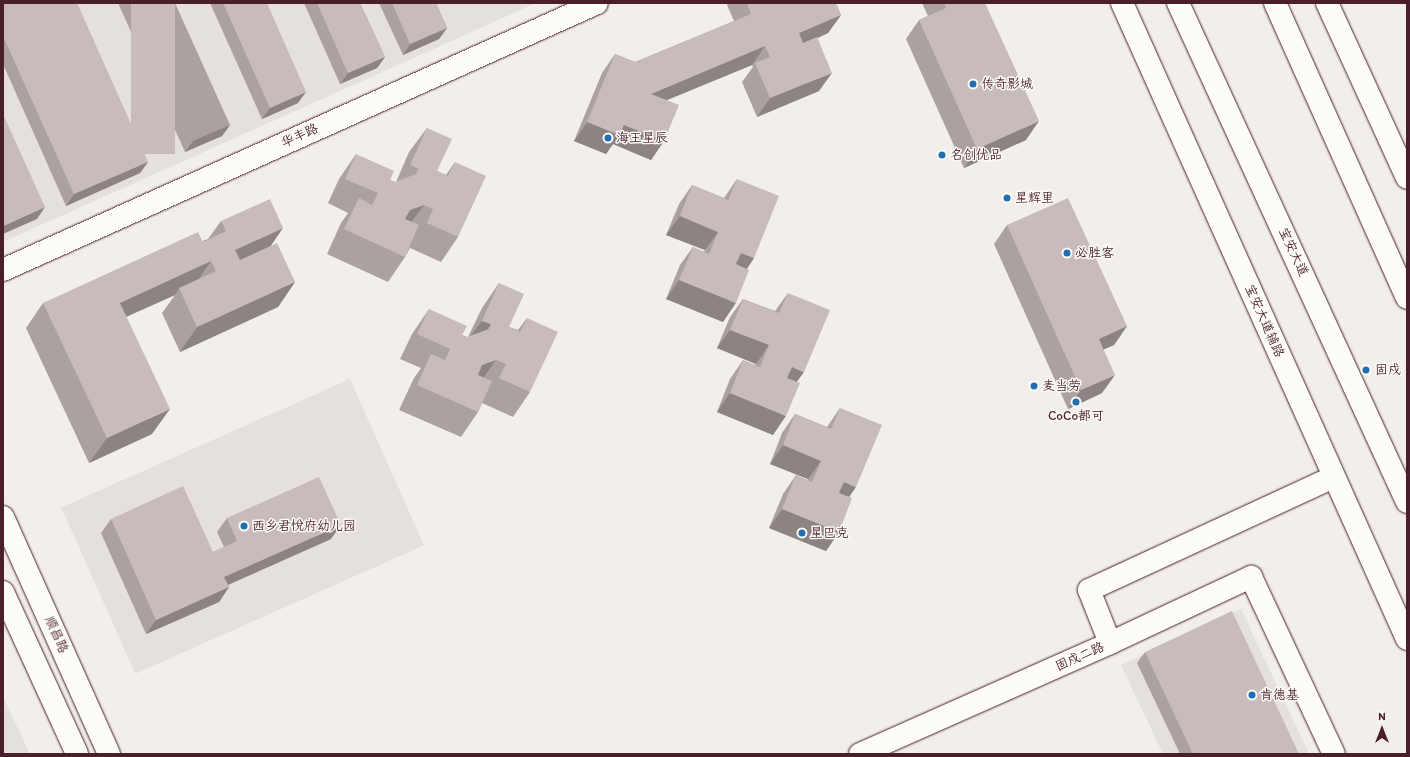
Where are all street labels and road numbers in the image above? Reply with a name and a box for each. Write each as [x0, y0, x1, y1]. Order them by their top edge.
street label: 华丰路 [279, 121, 321, 151]
street label: 宝安大道 [1275, 225, 1311, 279]
street label: 宝安大道辅路 [1241, 282, 1287, 360]
street label: 顺昌路 [41, 614, 71, 656]
street label: 固戍二路 [1053, 639, 1107, 675]

